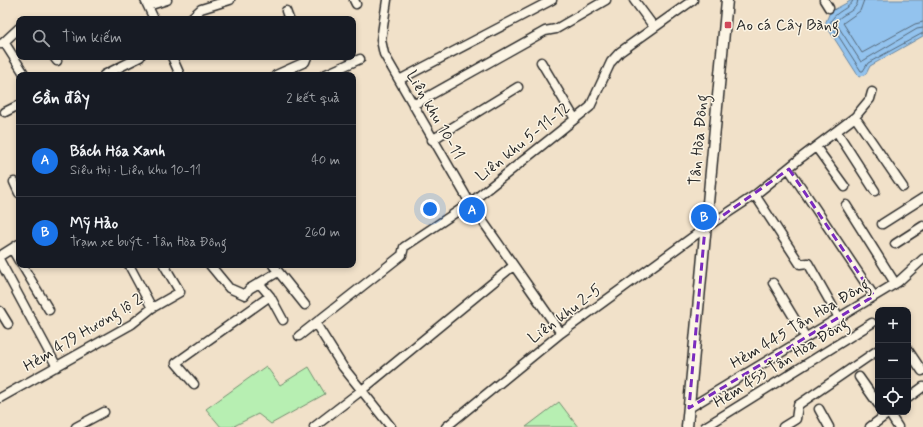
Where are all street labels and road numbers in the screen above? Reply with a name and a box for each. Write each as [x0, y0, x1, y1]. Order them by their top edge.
street label: Liên khu 10-11 [401, 67, 469, 163]
street label: Tân Hòa Đông [685, 94, 714, 187]
street label: Liên khu 5-11-12 [471, 97, 575, 187]
street label: Hẻm 445 Tân Hòa Đông [726, 274, 874, 375]
street label: Liên khu 2-5 [524, 280, 606, 348]
street label: Hẻm 479 Hương lộ 2 [19, 289, 147, 378]
street label: Hẻm 453 Tân Hòa Đông [710, 313, 853, 414]

